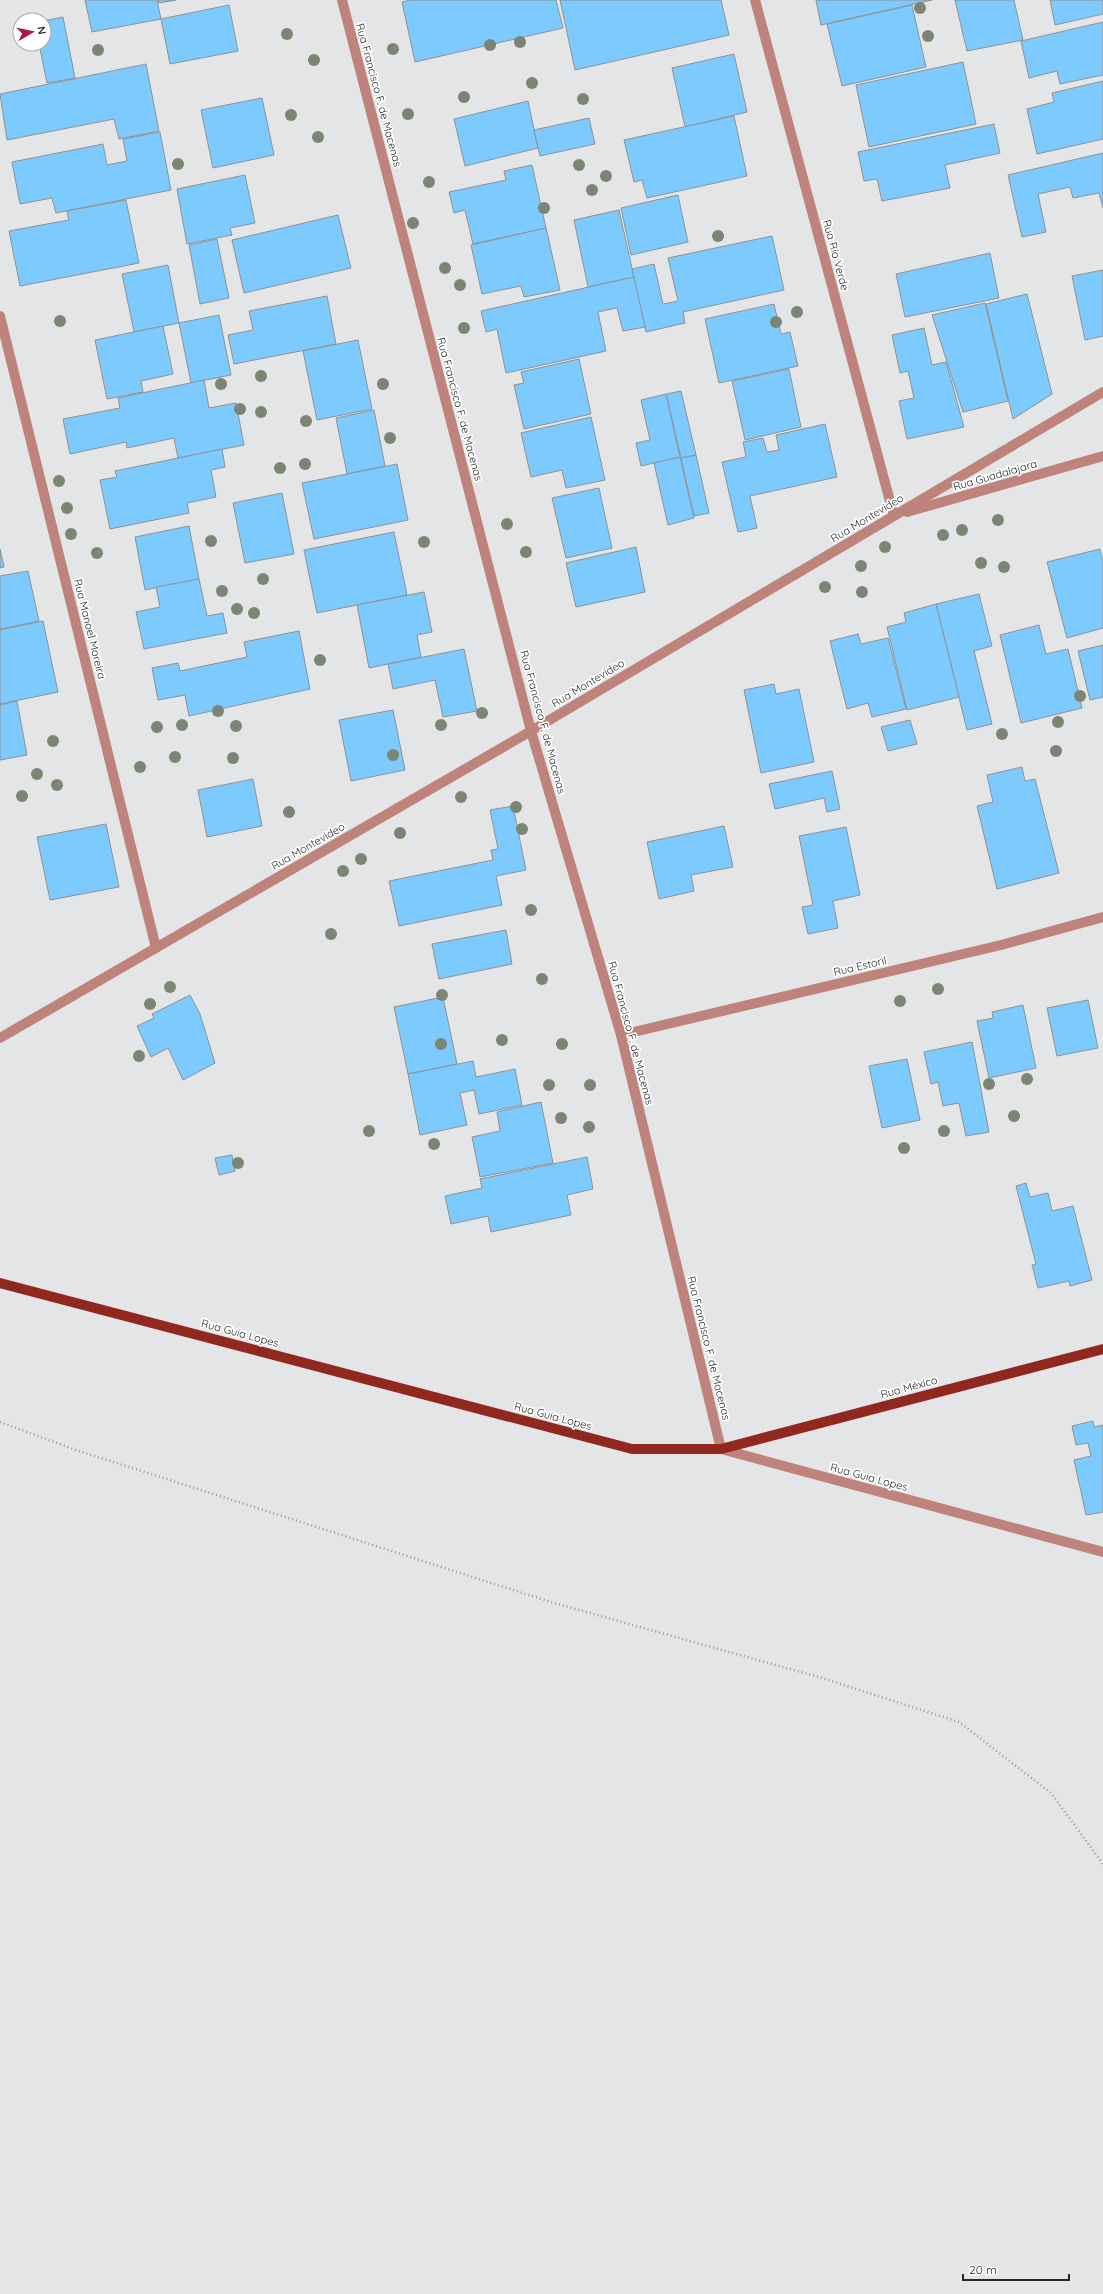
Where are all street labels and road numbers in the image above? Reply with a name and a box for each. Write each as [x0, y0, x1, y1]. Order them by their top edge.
street label: Rua Francisco F. de Macenas [353, 22, 405, 168]
street label: Rua Río Verde [820, 218, 852, 292]
street label: Rua Francisco F. de Macenas [434, 336, 486, 482]
street label: Rua Guadalajara [951, 456, 1039, 494]
street label: Rua Montevideo [828, 490, 906, 545]
street label: Rua Manoel Moreira [71, 577, 109, 681]
street label: Rua Francisco F. de Macenas [517, 649, 569, 795]
street label: Rua Montevideo [549, 655, 627, 710]
street label: Rua Montevideo [269, 819, 348, 873]
street label: Rua Estoril [832, 953, 888, 979]
street label: Rua Francisco F. de Macenas [605, 960, 657, 1106]
street label: Rua Francisco F. de Macenas [684, 1275, 734, 1421]
street label: Rua Guia Lopes [200, 1316, 280, 1350]
street label: Rua México [879, 1373, 939, 1401]
street label: Rua Guia Lopes [513, 1399, 593, 1433]
street label: Rua Guia Lopes [829, 1460, 909, 1494]

